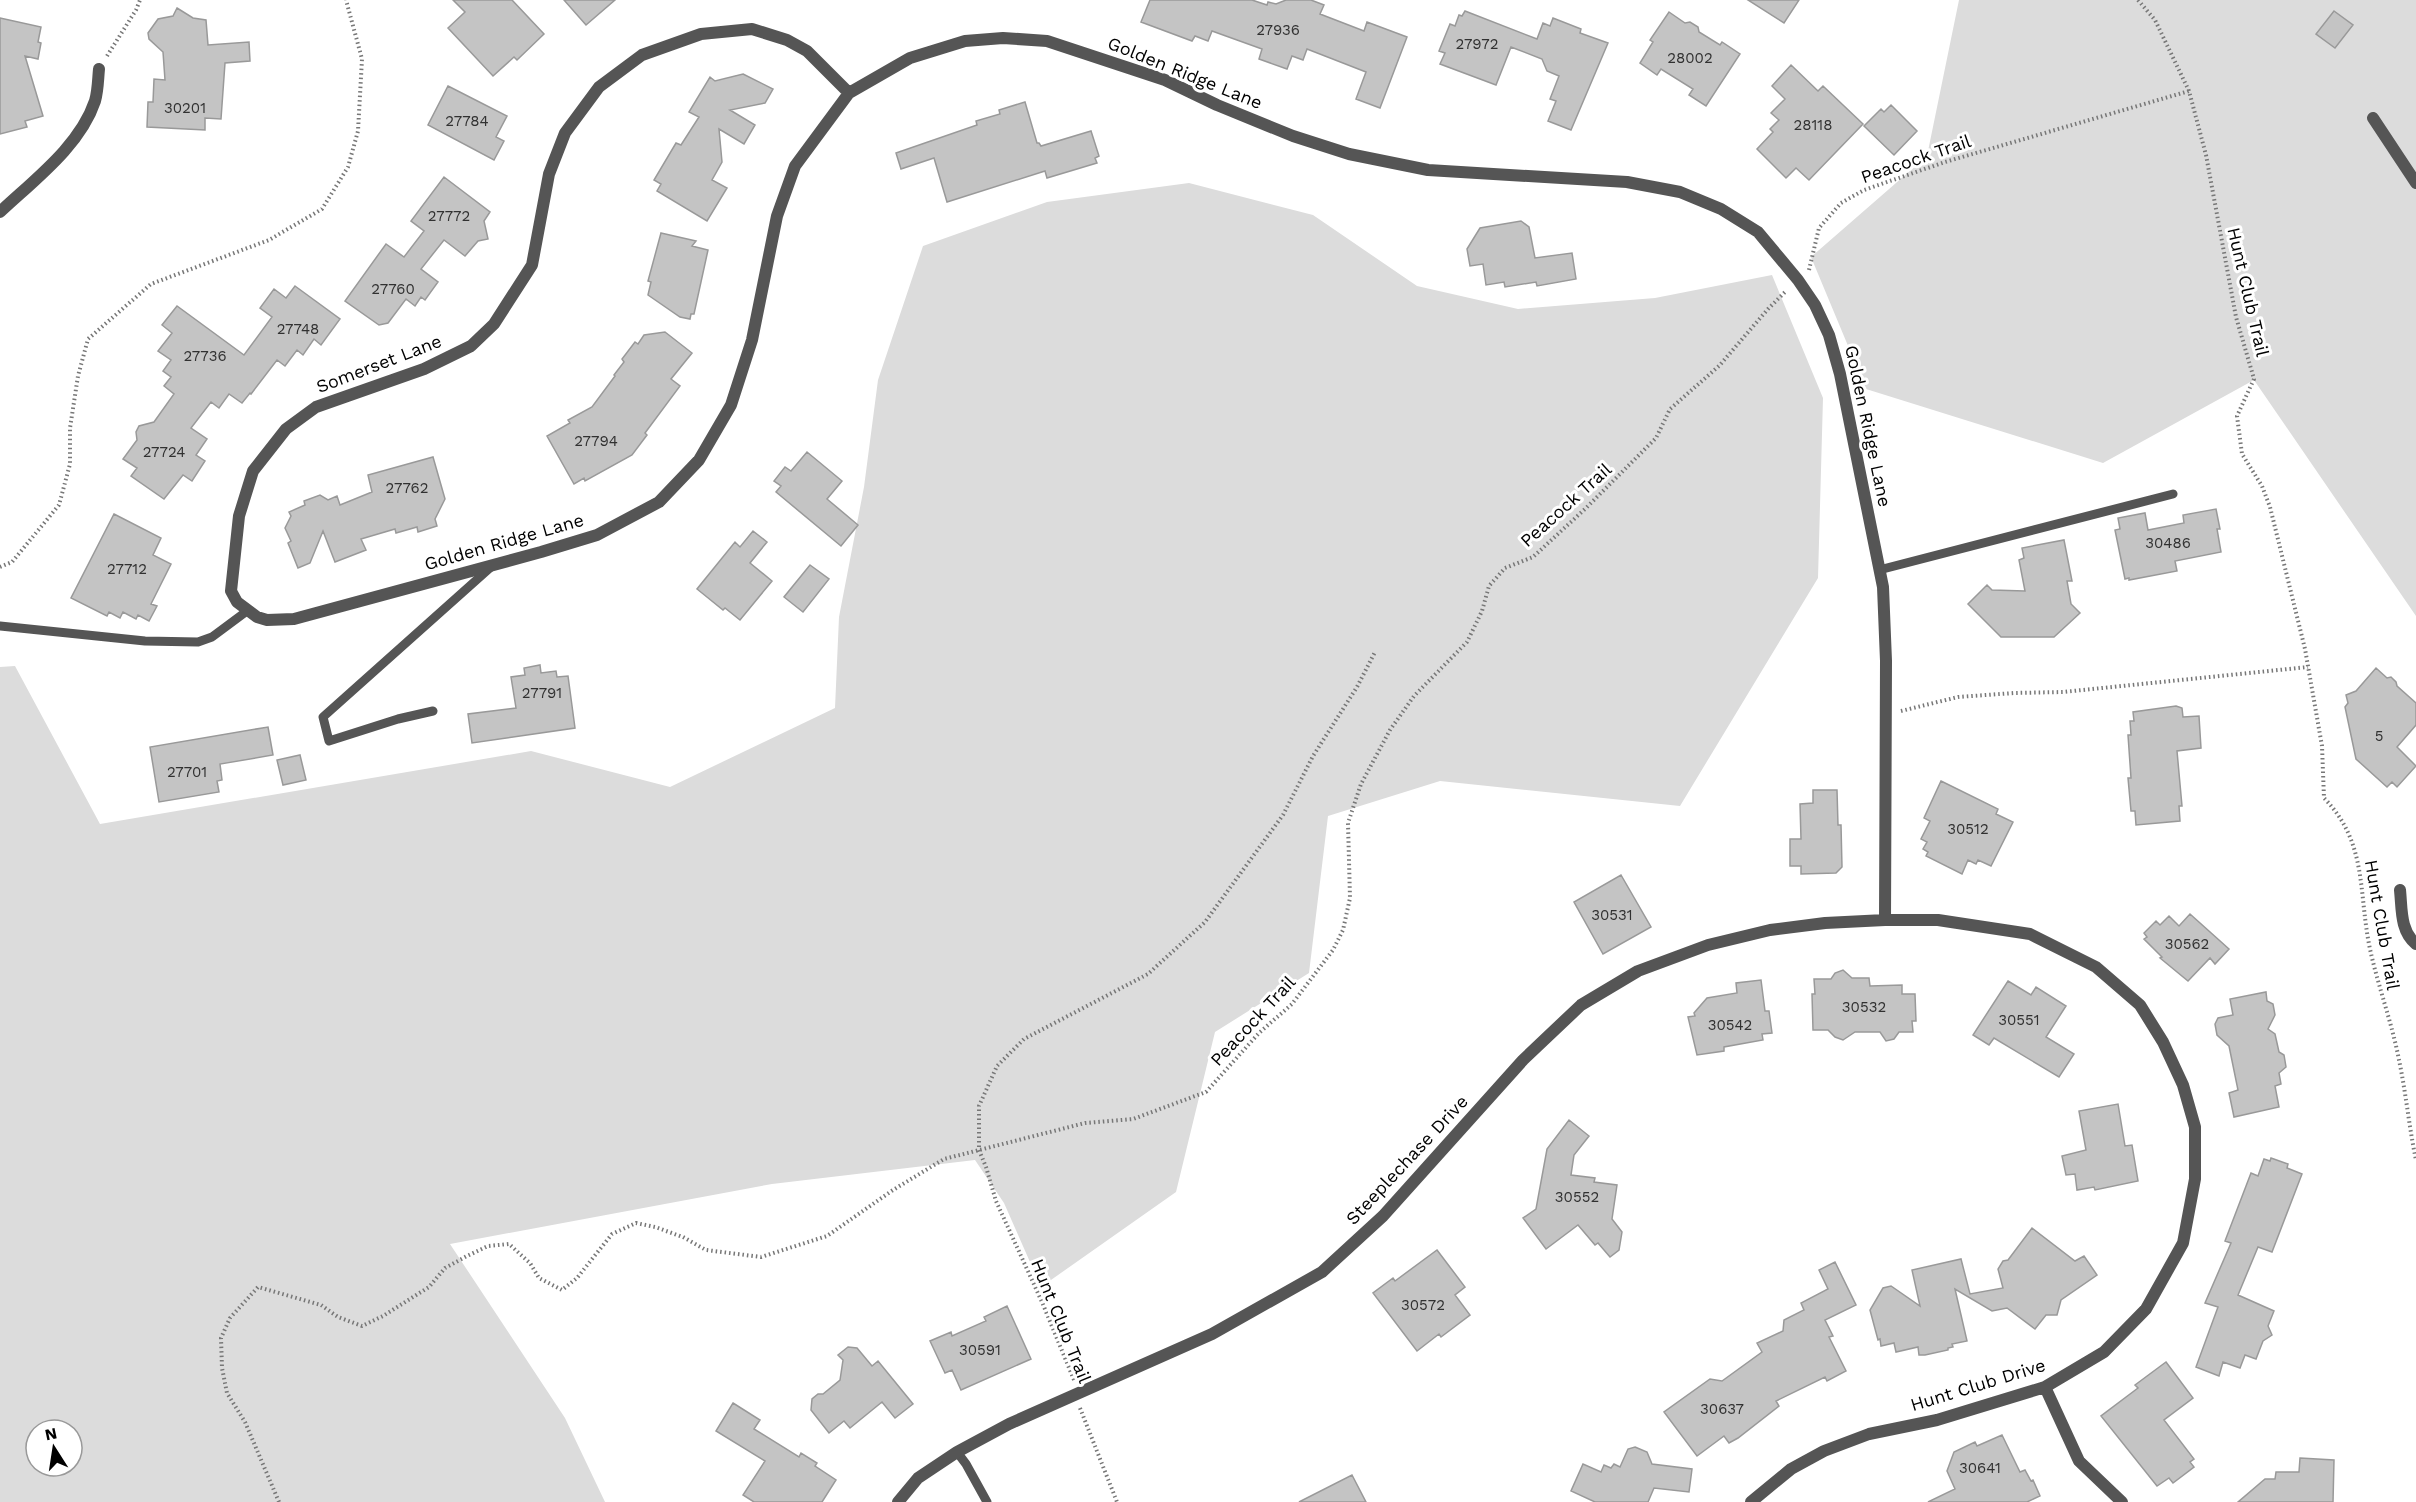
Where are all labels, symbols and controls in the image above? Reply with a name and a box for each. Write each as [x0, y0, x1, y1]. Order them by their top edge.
house number: 27936 [1256, 21, 1300, 39]
street label: Golden Ridge Lane [1105, 32, 1266, 113]
house number: 27972 [1456, 35, 1498, 53]
house number: 28002 [1667, 49, 1713, 67]
house number: 30201 [164, 99, 206, 117]
house number: 27784 [445, 112, 489, 130]
house number: 28118 [1794, 116, 1832, 134]
street label: Peacock Trail [1858, 130, 1974, 187]
house number: 27772 [428, 207, 470, 225]
street label: Hunt Club Trail [2223, 225, 2274, 359]
house number: 27760 [371, 280, 415, 298]
house number: 27748 [277, 320, 319, 338]
street label: Somerset Lane [313, 330, 444, 397]
street label: Golden Ridge Lane [1841, 343, 1896, 509]
house number: 27736 [183, 347, 227, 365]
house number: 27794 [574, 432, 618, 450]
house number: 27724 [143, 443, 185, 461]
street label: Peacock Trail [1516, 458, 1616, 551]
house number: 27762 [386, 479, 428, 497]
street label: Golden Ridge Lane [422, 509, 586, 574]
house number: 30486 [2145, 534, 2191, 552]
house number: 27712 [107, 560, 147, 578]
house number: 27791 [522, 684, 562, 702]
house number: 5 [2375, 727, 2383, 745]
house number: 27701 [167, 763, 207, 781]
house number: 30512 [1947, 820, 1989, 838]
street label: Hunt Club Trail [2361, 858, 2404, 992]
house number: 30531 [1591, 906, 1633, 924]
house number: 30562 [2165, 935, 2209, 953]
street label: Peacock Trail [1206, 971, 1300, 1070]
house number: 30532 [1842, 998, 1886, 1016]
house number: 30551 [1998, 1011, 2040, 1029]
house number: 30542 [1708, 1016, 1752, 1034]
street label: Steeplechase Drive [1341, 1091, 1472, 1229]
house number: 30552 [1555, 1188, 1599, 1206]
street label: Hunt Club Trail [1027, 1256, 1096, 1386]
house number: 30572 [1401, 1296, 1445, 1314]
house number: 30591 [959, 1341, 1001, 1359]
street label: Hunt Club Drive [1908, 1354, 2048, 1415]
house number: 30637 [1700, 1400, 1744, 1418]
north arrow [24, 1418, 84, 1478]
text: N [43, 1423, 59, 1444]
house number: 30641 [1959, 1459, 2001, 1477]

